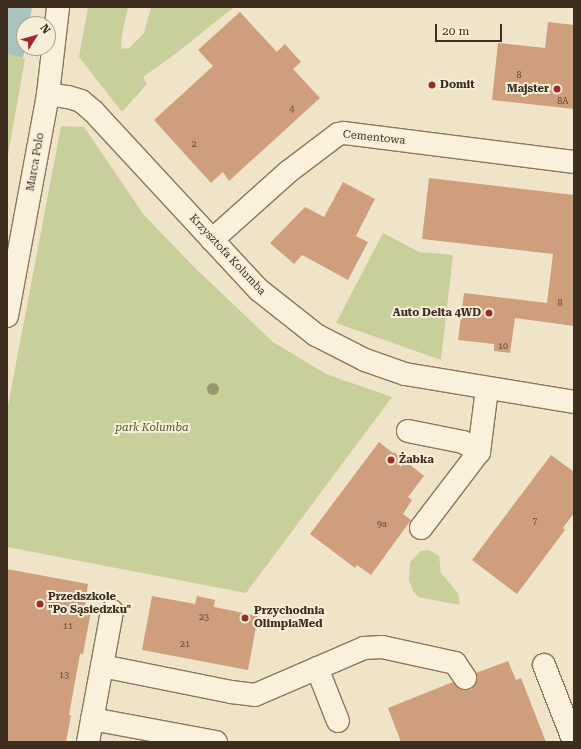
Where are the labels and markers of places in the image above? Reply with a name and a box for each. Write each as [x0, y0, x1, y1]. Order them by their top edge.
place label: Domit [440, 78, 475, 92]
marker: Domit [427, 80, 437, 90]
place label: Majster [507, 82, 549, 96]
marker: Majster [552, 84, 562, 94]
place label: Auto Delta 4WD [393, 306, 481, 320]
marker: Auto Delta 4WD [484, 308, 494, 318]
place label: Żabka [399, 453, 434, 467]
marker: Żabka [386, 455, 396, 465]
place label: Przedszkole "Po Sąsiedzku" [48, 591, 131, 617]
marker: Przedszkole "Po Sąsiedzku" [35, 599, 45, 609]
place label: Przychodnia OlimpiaMed [254, 605, 325, 631]
marker: Przychodnia OlimpiaMed [239, 612, 251, 624]

